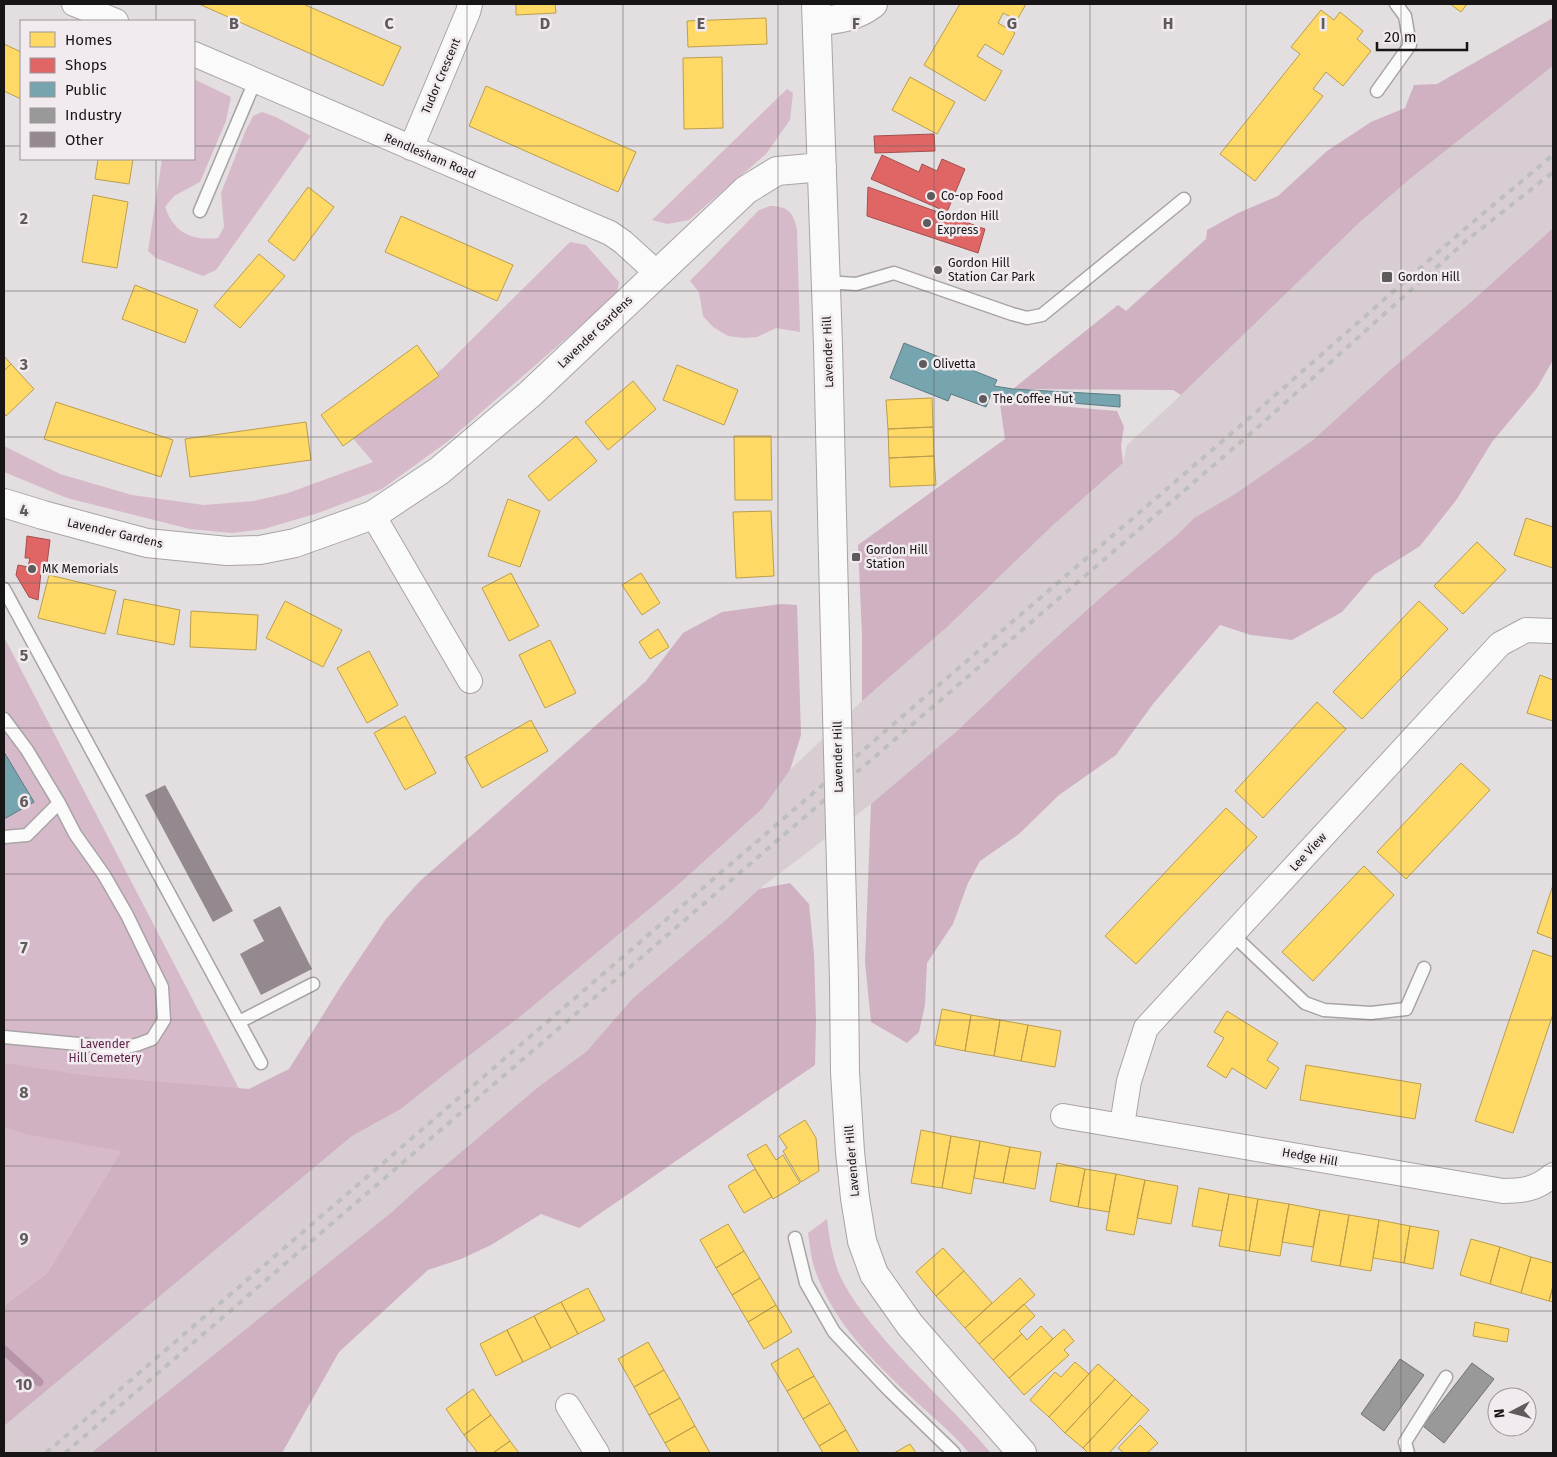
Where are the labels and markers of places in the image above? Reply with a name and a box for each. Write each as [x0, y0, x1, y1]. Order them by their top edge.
place label: Co-op Food [941, 189, 1003, 203]
marker: Co-op Food [925, 190, 937, 202]
place label: Gordon Hill Express [937, 209, 999, 237]
marker: Gordon Hill Express [921, 217, 933, 229]
place label: Gordon Hill Station Car Park [948, 256, 1036, 284]
marker: Gordon Hill Station Car Park [932, 264, 944, 276]
marker: Gordon Hill [1380, 270, 1394, 284]
place label: Gordon Hill [1398, 270, 1460, 284]
place label: Olivetta [933, 357, 976, 371]
marker: Olivetta [917, 358, 929, 370]
place label: The Coffee Hut [993, 392, 1074, 406]
marker: The Coffee Hut [977, 393, 989, 405]
place label: Gordon Hill Station [866, 543, 928, 571]
marker: Gordon Hill Station [850, 551, 862, 563]
place label: MK Memorials [42, 562, 119, 576]
marker: MK Memorials [26, 563, 38, 575]

